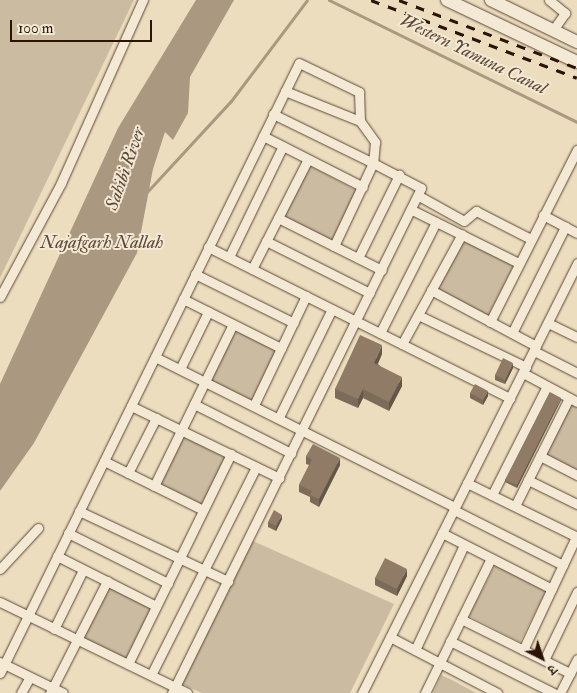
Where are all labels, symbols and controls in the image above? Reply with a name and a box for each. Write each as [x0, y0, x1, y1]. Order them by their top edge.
scale bar [12, 10, 155, 42]
water label: Western Yamuna Canal [396, 10, 550, 100]
text: 100 m [18, 19, 53, 38]
water label: Sahibi River [102, 125, 150, 213]
water label: Najafgarh Nallah [41, 232, 163, 254]
north arrow [517, 633, 567, 683]
text: उ [544, 661, 560, 678]

